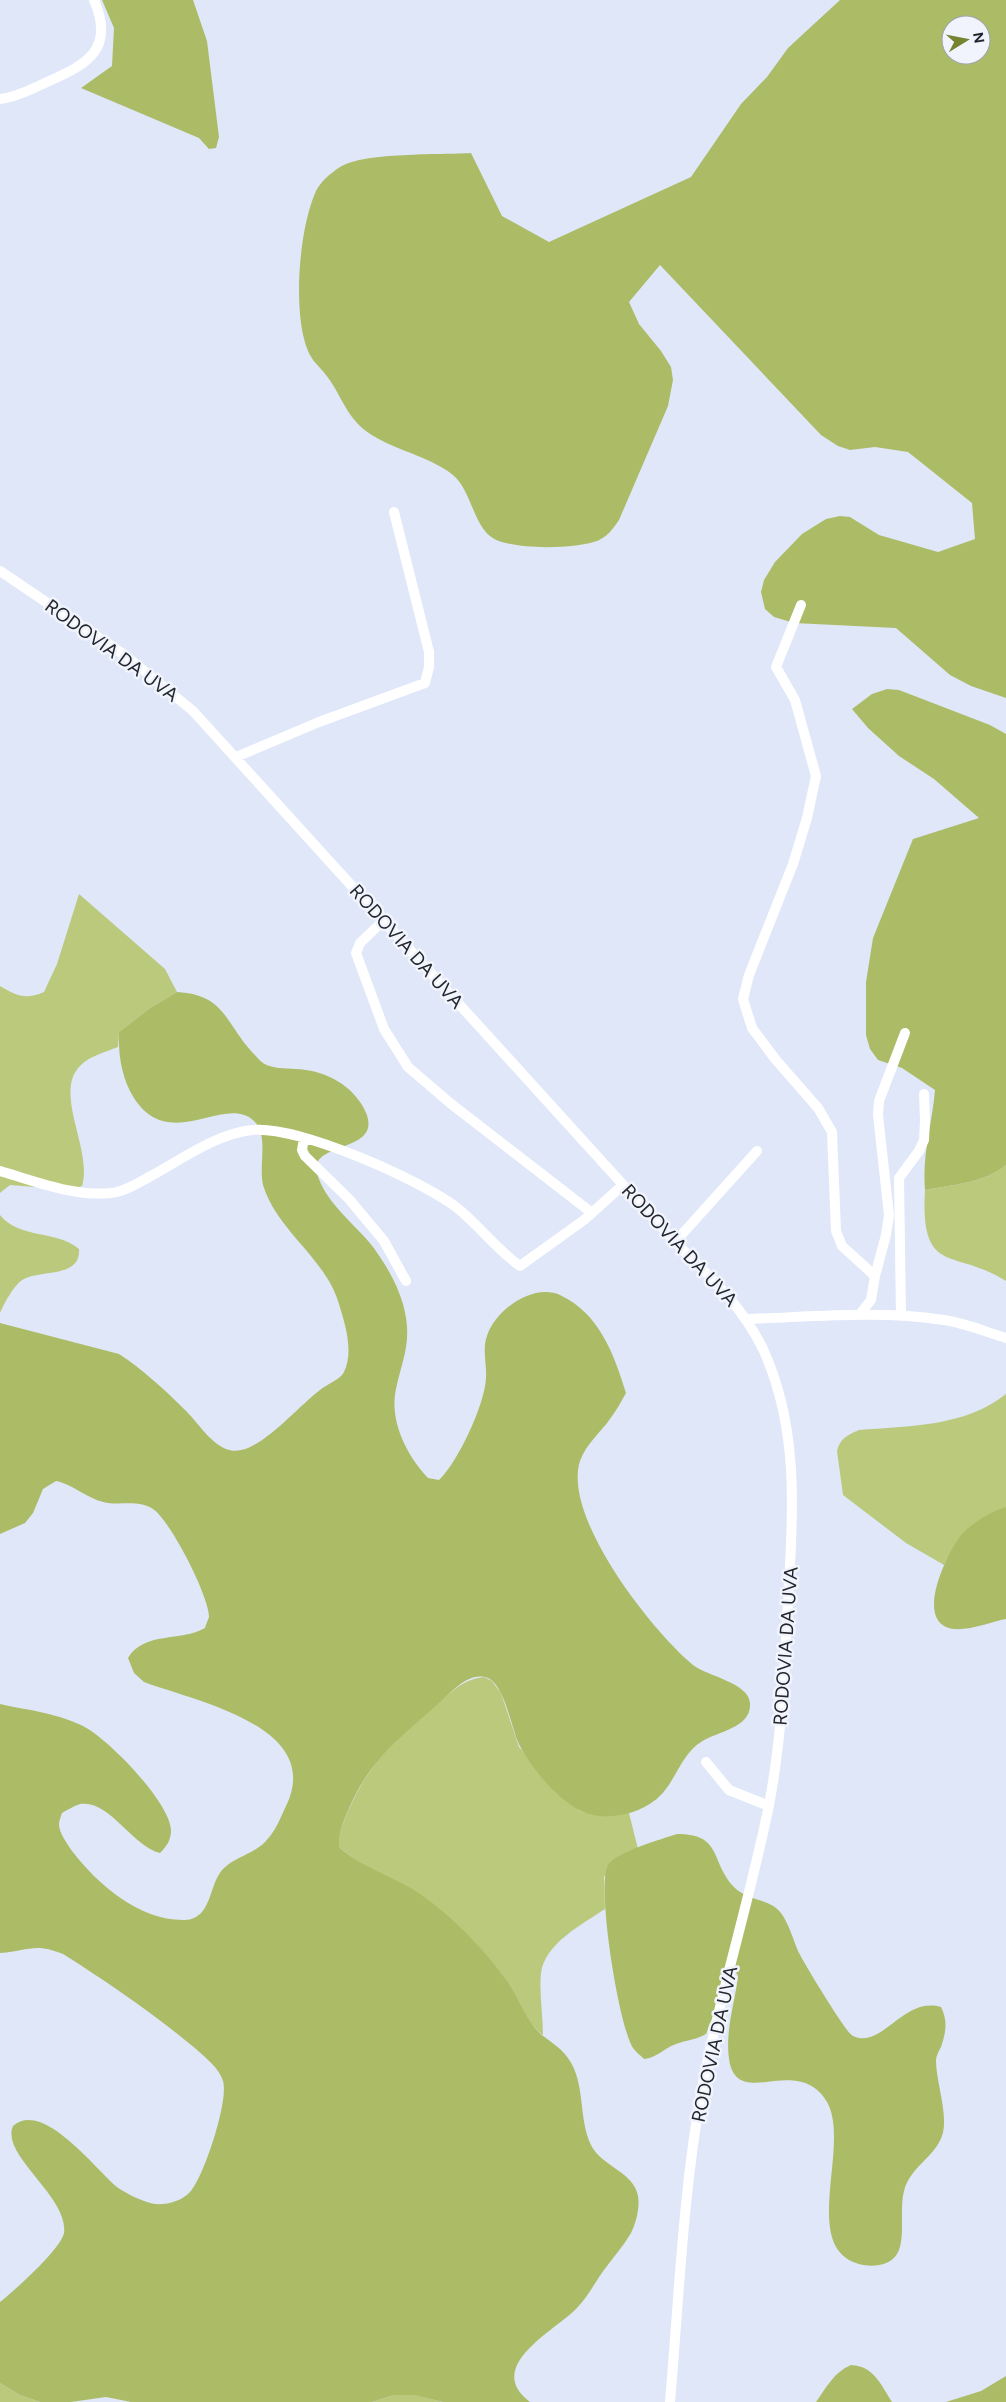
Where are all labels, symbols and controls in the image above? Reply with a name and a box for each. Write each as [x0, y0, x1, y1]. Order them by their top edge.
north arrow [941, 15, 991, 65]
text: N [969, 31, 988, 45]
street label: RODOVIA DA UVA [41, 594, 183, 707]
street label: RODOVIA DA UVA [345, 879, 469, 1013]
street label: RODOVIA DA UVA [617, 1179, 742, 1312]
street label: RODOVIA DA UVA [768, 1566, 803, 1726]
street label: RODOVIA DA UVA [687, 1964, 742, 2124]

